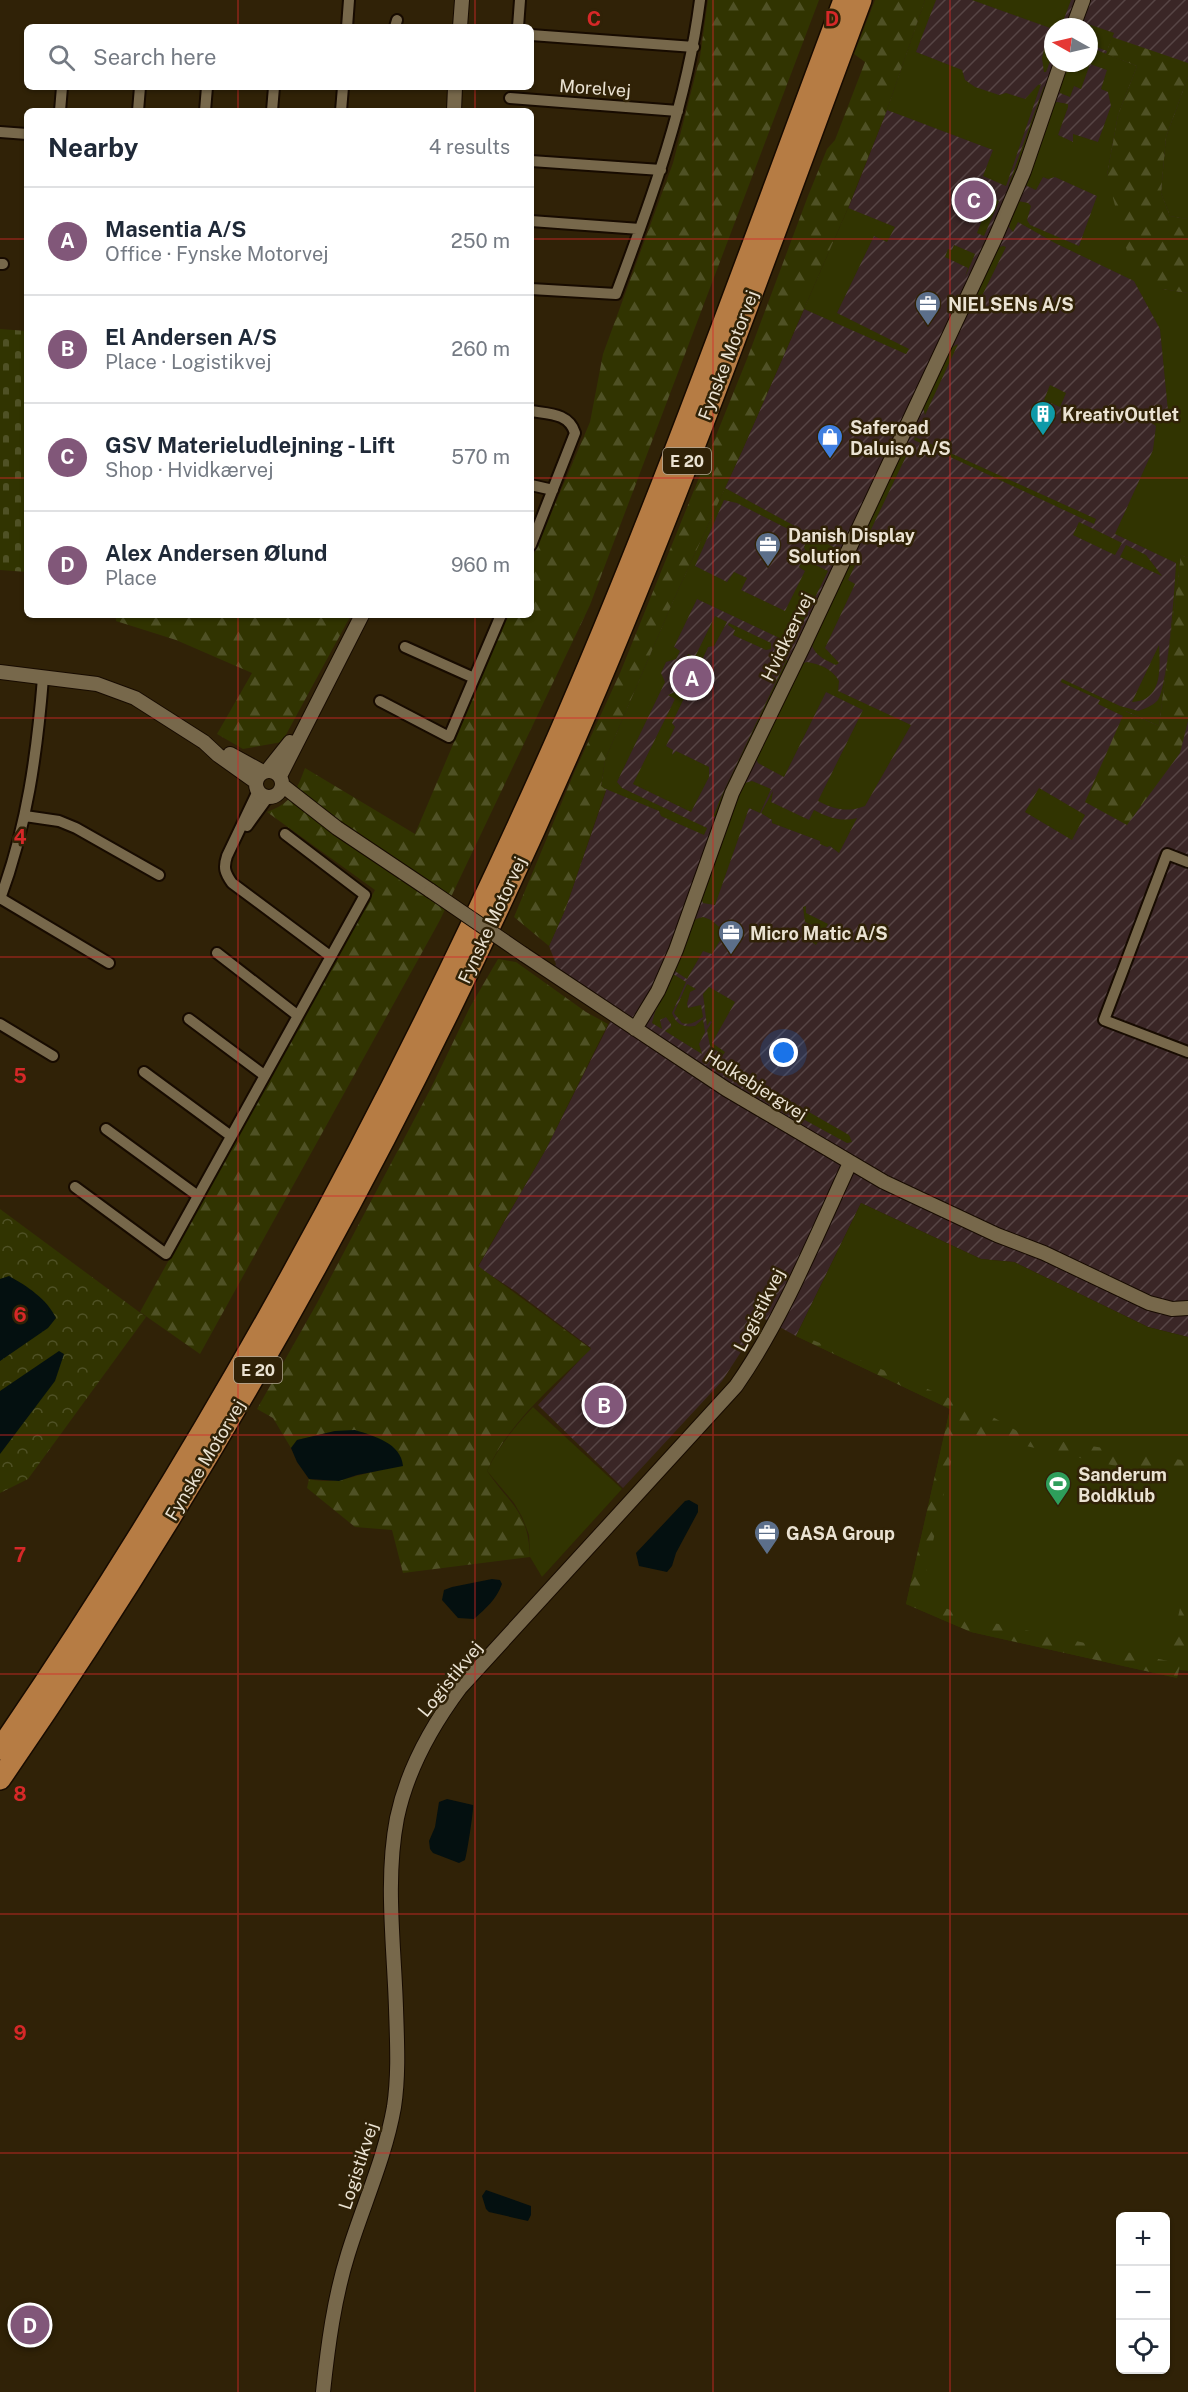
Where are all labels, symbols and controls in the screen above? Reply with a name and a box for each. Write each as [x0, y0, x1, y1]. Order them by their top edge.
text: C [587, 7, 601, 31]
text: D [825, 7, 839, 31]
north arrow [1044, 18, 1098, 72]
search box [24, 24, 534, 90]
icon: search [45, 41, 78, 74]
text: Search here [93, 44, 217, 70]
street label: Morelvej [558, 75, 632, 101]
text: Nearby [48, 132, 138, 163]
text: 4 results [429, 135, 510, 159]
pin: C [954, 178, 994, 222]
text: Masentia A/S [105, 216, 246, 242]
text: A [60, 229, 75, 253]
text: 250 m [451, 229, 510, 253]
text: Office · Fynske Motorvej [105, 242, 329, 266]
street label: Fynske Motorvej [694, 287, 762, 423]
office icon: NIELSENs A/S [913, 289, 943, 327]
place label: NIELSENs A/S [948, 294, 1074, 315]
text: El Andersen A/S [105, 324, 277, 350]
text: B [61, 337, 74, 361]
text: 260 m [451, 337, 510, 361]
text: Place · Logistikvej [105, 350, 271, 374]
building icon: KreativOutlet [1028, 399, 1058, 437]
place label: KreativOutlet [1062, 404, 1179, 425]
place label: Saferoad Daluiso A/S [850, 417, 951, 459]
shop icon: Saferoad Daluiso A/S [815, 422, 845, 460]
text: GSV Materieludlejning - Lift [105, 432, 395, 458]
text: C [60, 445, 75, 469]
text: 570 m [451, 445, 510, 469]
road number: E 20 [663, 448, 711, 474]
text: Shop · Hvidkærvej [105, 458, 273, 482]
place label: Danish Display Solution [788, 525, 915, 567]
office icon: Danish Display Solution [753, 530, 783, 568]
text: Alex Andersen Ølund [105, 540, 327, 566]
text: D [60, 553, 75, 577]
text: 960 m [451, 553, 510, 577]
text: Place [105, 566, 157, 590]
street label: Hvidkærvej [757, 589, 817, 685]
pin: A [672, 656, 712, 700]
text: 4 [13, 825, 27, 849]
street label: Fynske Motorvej [453, 853, 531, 987]
office icon: Micro Matic A/S [716, 918, 746, 956]
place label: Micro Matic A/S [750, 923, 888, 944]
your location [769, 1038, 798, 1067]
street label: Holkebjergvej [701, 1045, 811, 1125]
text: 5 [13, 1064, 27, 1088]
street label: Logistikvej [729, 1265, 789, 1355]
text: 6 [13, 1303, 27, 1327]
road number: E 20 [234, 1357, 282, 1383]
pin: B [584, 1382, 624, 1428]
street label: Fynske Motorvej [161, 1396, 249, 1524]
place label: Sanderum Boldklub [1078, 1464, 1167, 1506]
sports icon: Sanderum Boldklub [1043, 1469, 1073, 1507]
office icon: GASA Group [752, 1518, 782, 1556]
place label: GASA Group [786, 1523, 895, 1544]
text: 7 [14, 1543, 26, 1567]
street label: Logistikvej [413, 1637, 487, 1721]
text: 8 [13, 1782, 27, 1806]
text: 9 [13, 2021, 27, 2045]
street label: Logistikvej [334, 2120, 382, 2212]
map controls [1116, 2212, 1170, 2374]
button: + [1116, 2212, 1170, 2266]
button: − [1116, 2266, 1170, 2320]
pin: D [10, 2302, 50, 2348]
button: locate [1116, 2320, 1170, 2374]

